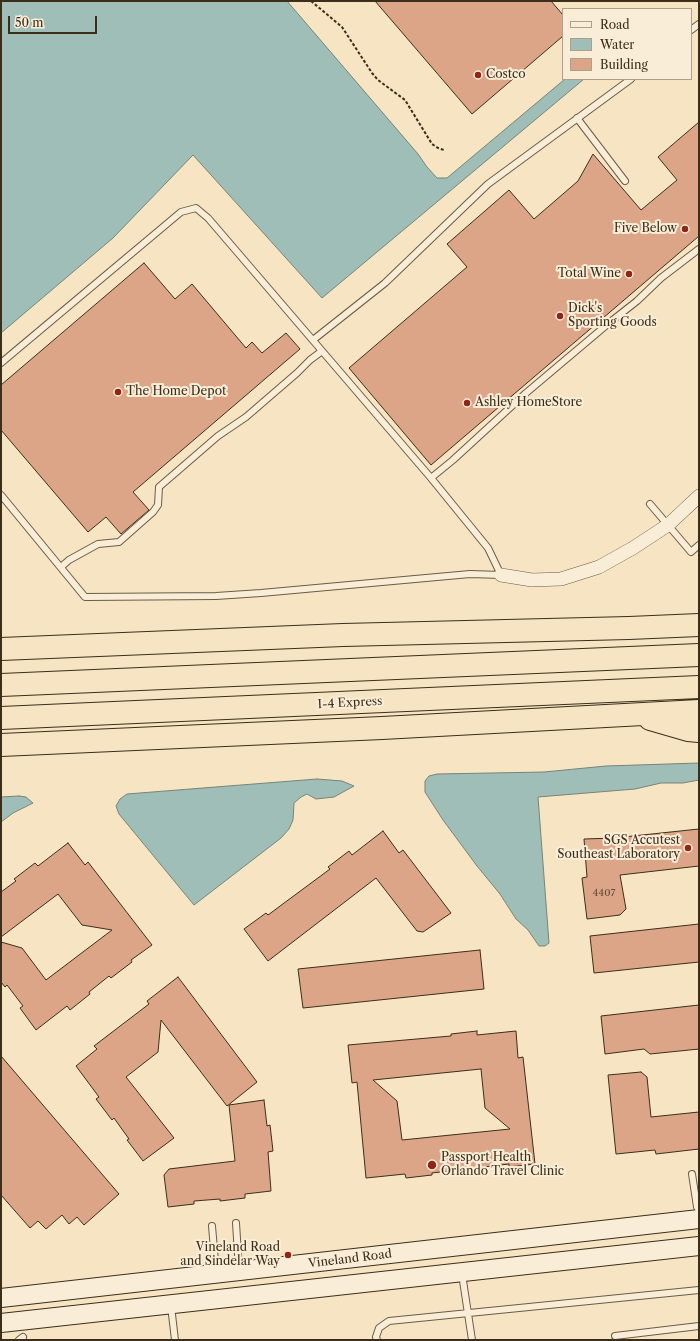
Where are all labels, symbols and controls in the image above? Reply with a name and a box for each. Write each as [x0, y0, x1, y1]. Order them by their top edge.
scale bar [10, 8, 99, 34]
legend [562, 8, 692, 80]
text: 50 m [15, 15, 44, 30]
text: Road [600, 17, 630, 32]
text: Water [600, 37, 634, 52]
text: Building [600, 57, 648, 72]
place label: Costco [486, 68, 526, 82]
marker: Costco [473, 70, 483, 80]
place label: Five Below [614, 222, 677, 236]
marker: Five Below [680, 224, 690, 234]
place label: Total Wine [557, 267, 621, 281]
marker: Total Wine [624, 269, 634, 279]
place label: Dick's Sporting Goods [568, 302, 657, 330]
marker: Dick's Sporting Goods [555, 311, 565, 321]
place label: The Home Depot [126, 385, 226, 399]
marker: The Home Depot [113, 387, 123, 397]
place label: Ashley HomeStore [475, 396, 582, 410]
marker: Ashley HomeStore [462, 398, 472, 408]
street label: I-4 Express [317, 694, 383, 712]
place label: SGS Accutest Southeast Laboratory [557, 834, 680, 862]
marker: SGS Accutest Southeast Laboratory [683, 843, 693, 853]
house number: 4407 [593, 887, 615, 899]
place label: Passport Health Orlando Travel Clinic [441, 1151, 564, 1179]
marker: Passport Health Orlando Travel Clinic [426, 1159, 438, 1171]
place label: Vineland Road and Sindelar Way [180, 1241, 280, 1269]
street label: Vineland Road [307, 1247, 393, 1271]
marker: Vineland Road and Sindelar Way [283, 1250, 293, 1260]

